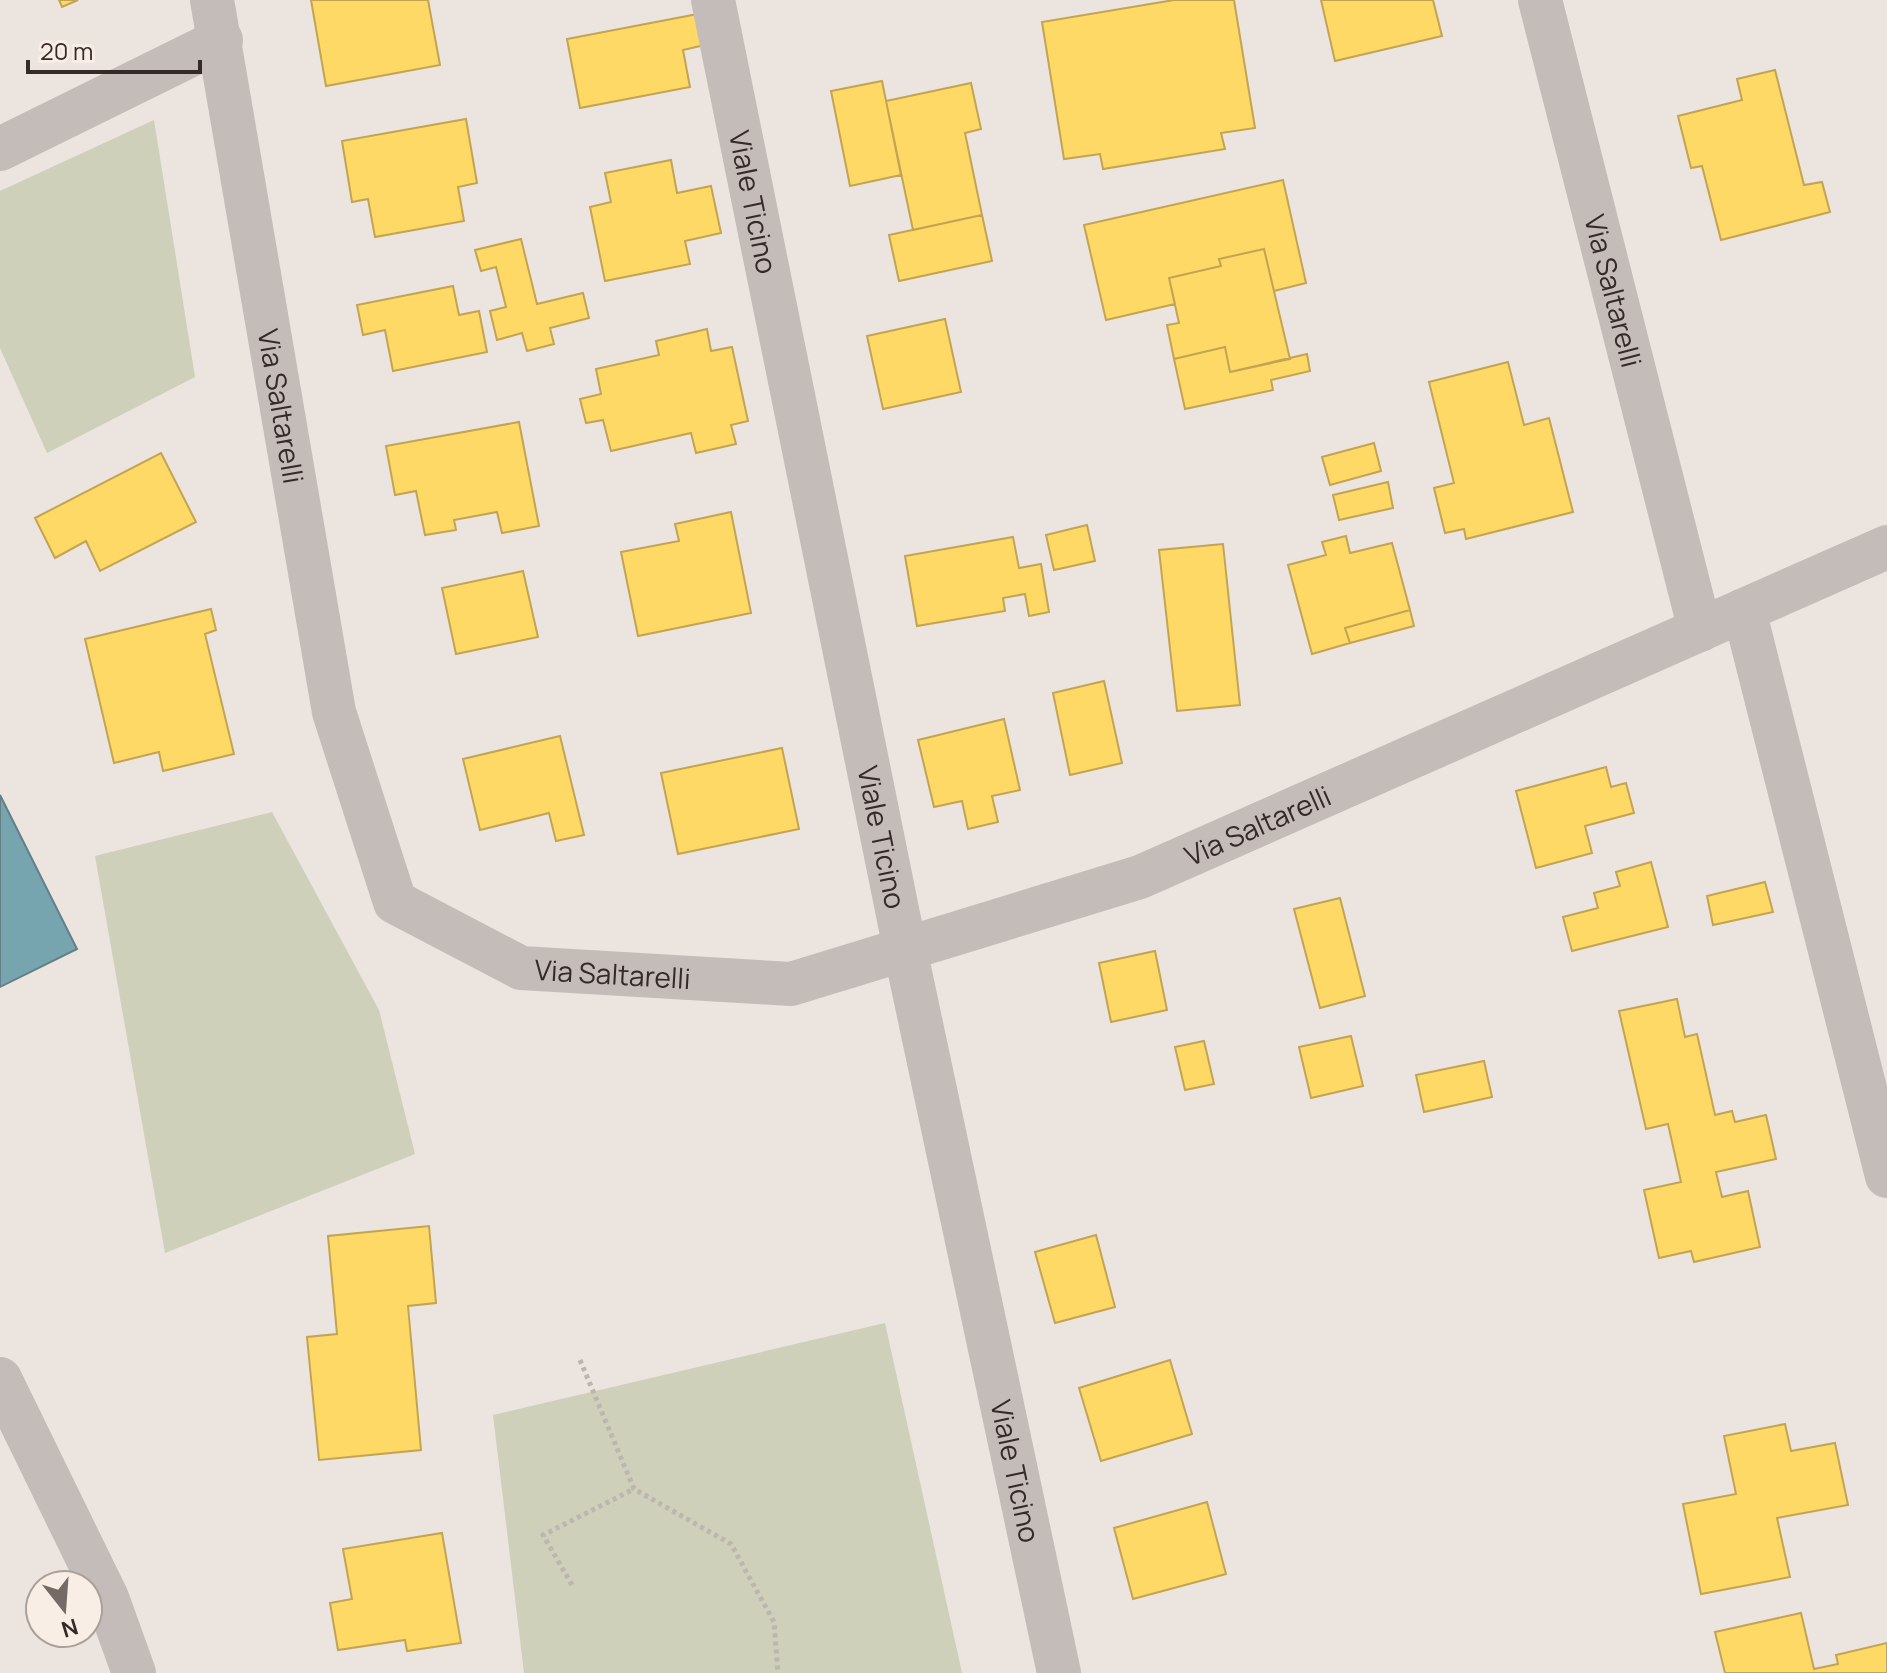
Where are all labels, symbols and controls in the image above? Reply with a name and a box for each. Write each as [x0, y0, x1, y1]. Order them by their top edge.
scale bar [28, 24, 200, 74]
text: 20 m [40, 34, 93, 67]
street label: Viale Ticino [721, 127, 787, 277]
street label: Via Saltarelli [1576, 210, 1651, 371]
street label: Via Saltarelli [250, 326, 313, 486]
street label: Viale Ticino [849, 762, 915, 912]
street label: Via Saltarelli [1178, 776, 1336, 874]
street label: Via Saltarelli [534, 950, 692, 997]
street label: Viale Ticino [982, 1396, 1050, 1546]
north arrow [24, 1569, 104, 1649]
text: N [58, 1611, 82, 1645]

